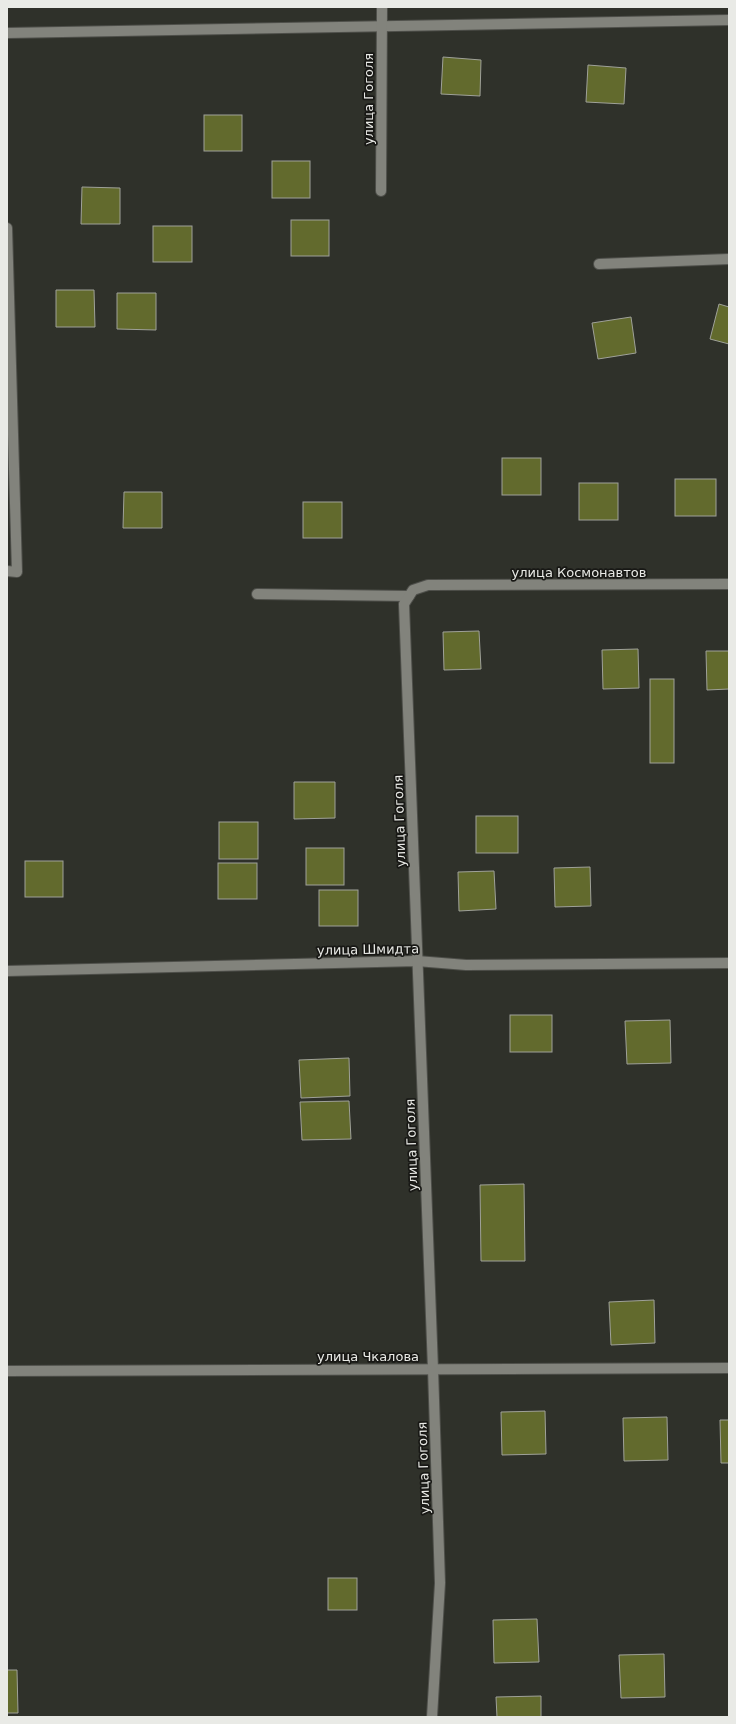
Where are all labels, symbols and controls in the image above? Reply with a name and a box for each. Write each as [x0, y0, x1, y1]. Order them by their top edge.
street label: улица Гоголя [361, 53, 376, 145]
street label: улица Космонавтов [512, 565, 646, 580]
street label: улица Гоголя [390, 775, 409, 867]
street label: улица Шмидта [317, 941, 419, 958]
street label: улица Гоголя [402, 1099, 421, 1191]
street label: улица Чкалова [317, 1349, 419, 1364]
street label: улица Гоголя [414, 1422, 433, 1514]

